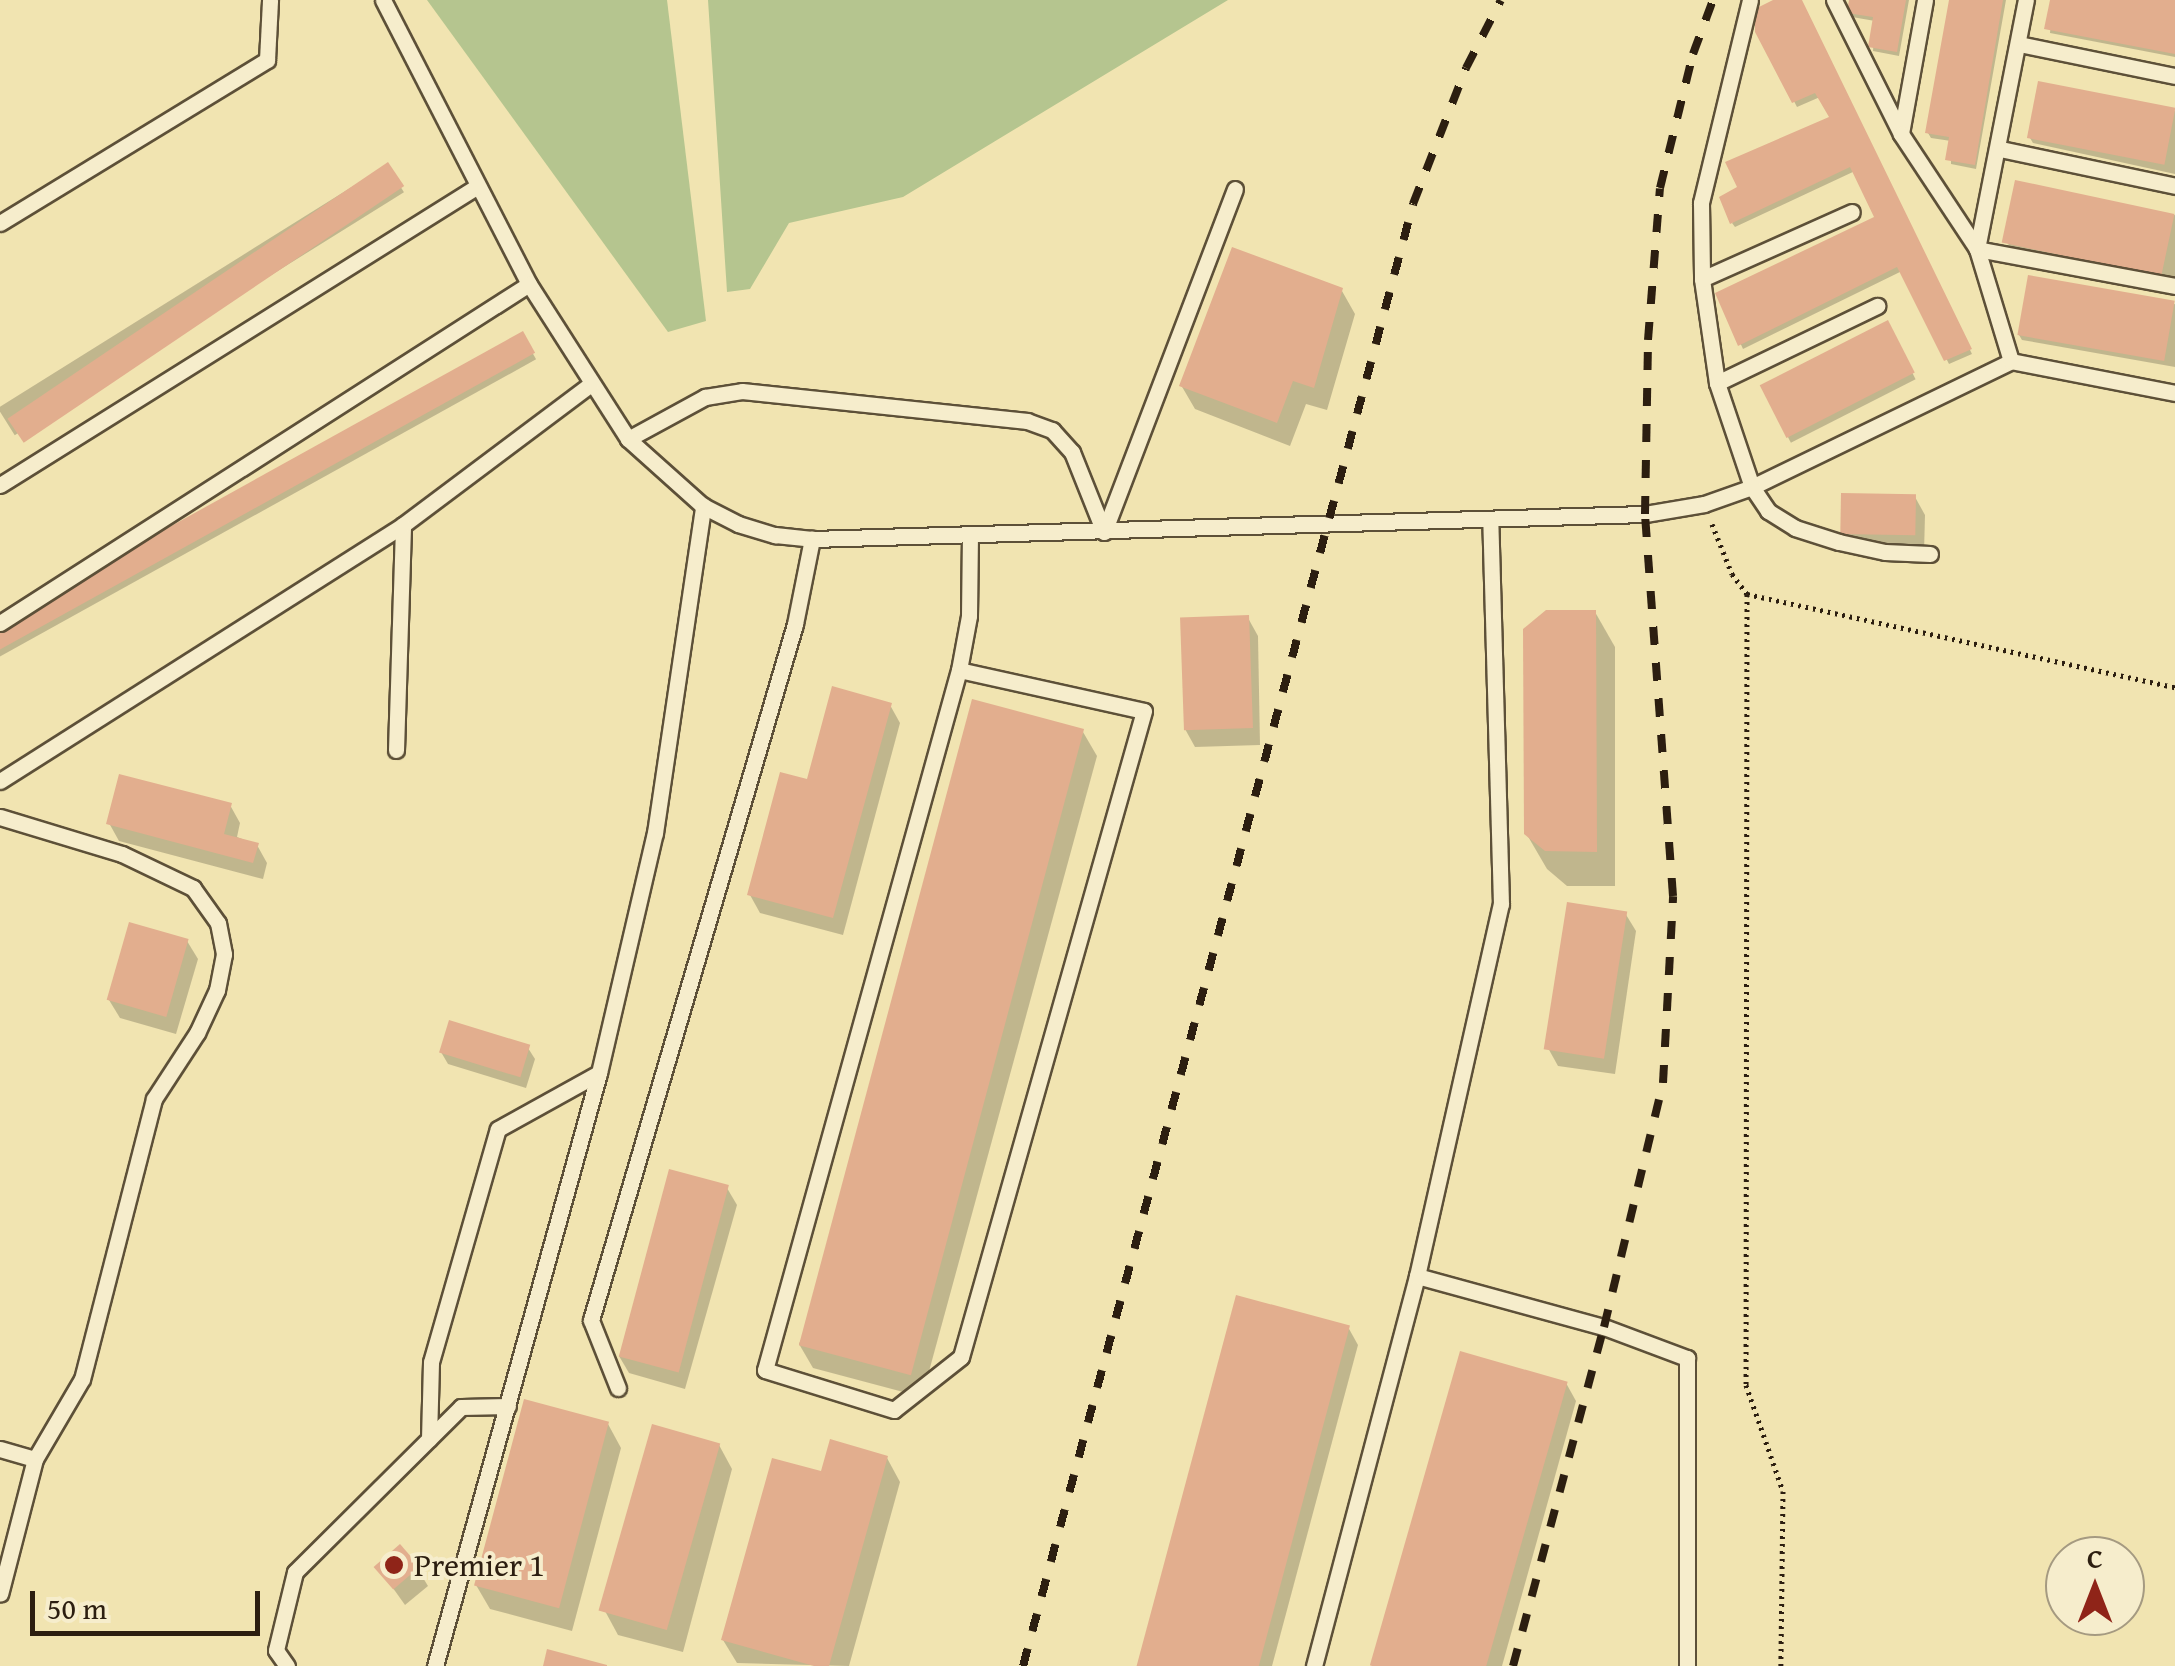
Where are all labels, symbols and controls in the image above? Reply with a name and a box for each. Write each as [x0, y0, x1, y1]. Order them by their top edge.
north arrow [2045, 1536, 2145, 1636]
text: С [2087, 1537, 2103, 1578]
place label: Premier 1 [414, 1546, 545, 1584]
marker: Premier 1 [383, 1554, 405, 1576]
scale bar [35, 1571, 265, 1633]
text: 50 m [47, 1586, 107, 1630]

